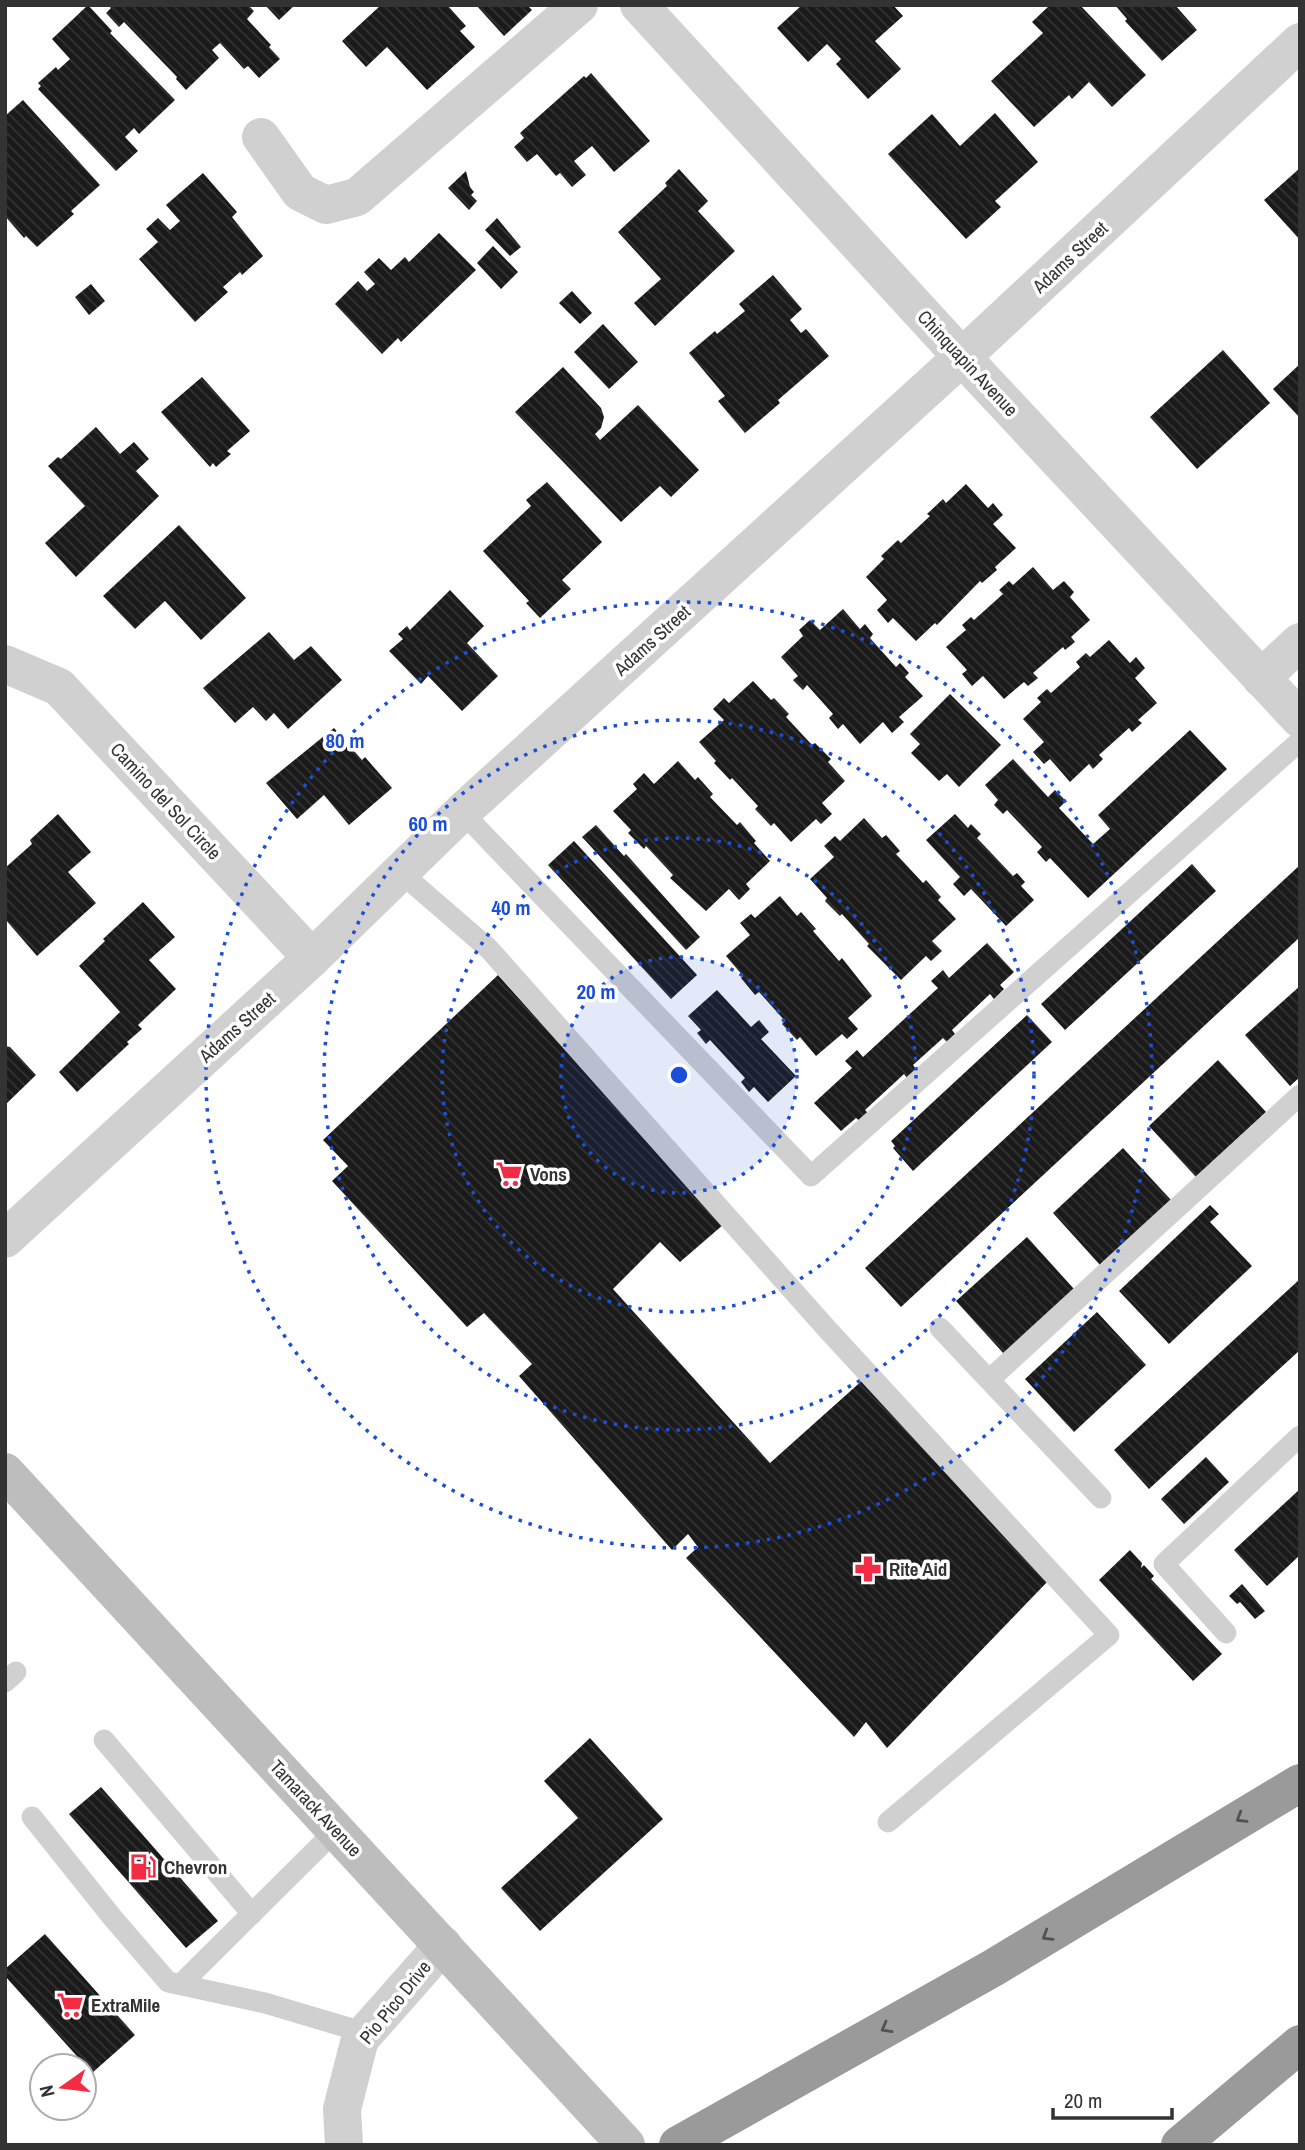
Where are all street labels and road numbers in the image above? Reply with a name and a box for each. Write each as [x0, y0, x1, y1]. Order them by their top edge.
street label: Adams Street [1026, 215, 1114, 299]
street label: Chinquapin Avenue [912, 304, 1024, 422]
street label: Adams Street [607, 598, 696, 682]
street label: Camino del Sol Circle [105, 737, 227, 865]
street label: Adams Street [192, 985, 281, 1069]
street label: Tamarack Avenue [264, 1754, 368, 1862]
street label: Pio Pico Drive [353, 1955, 437, 2049]

